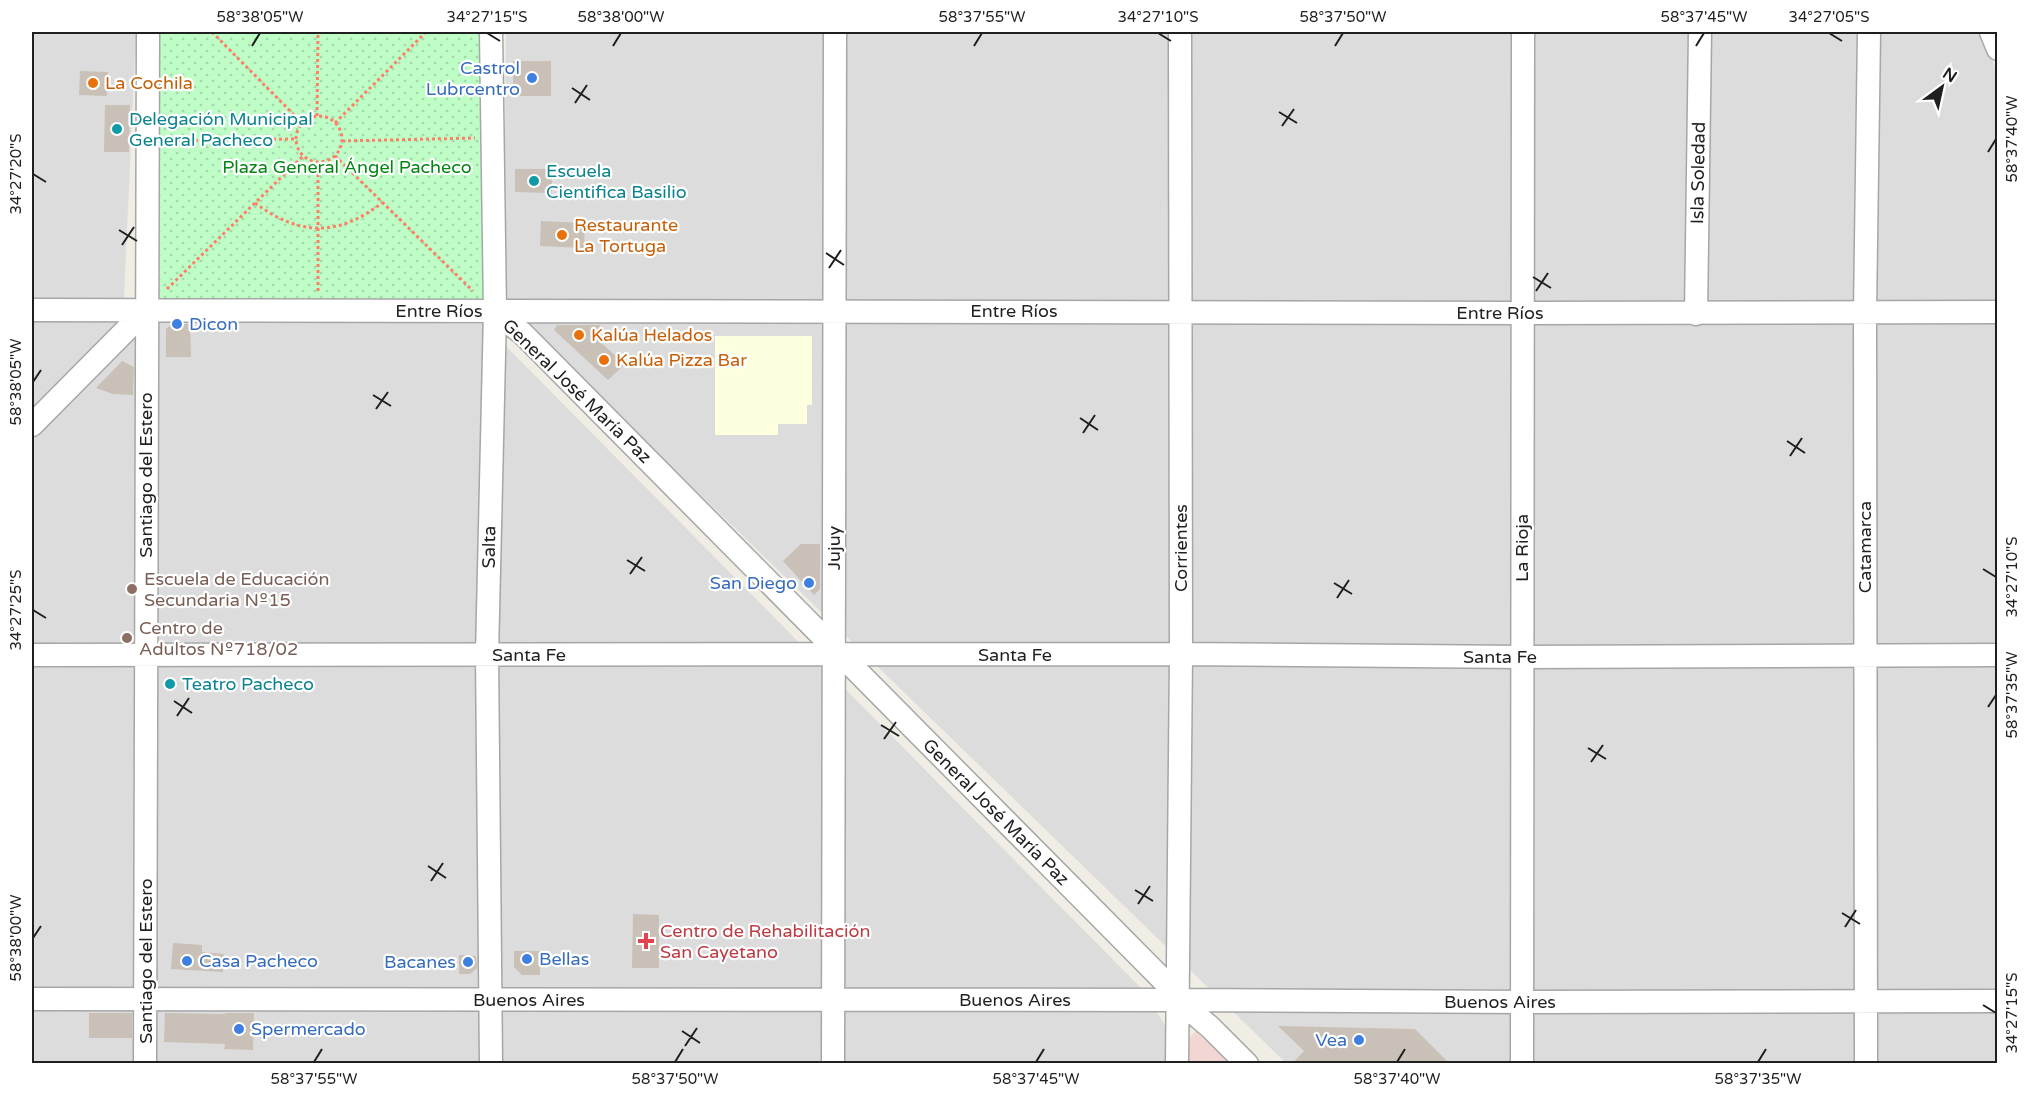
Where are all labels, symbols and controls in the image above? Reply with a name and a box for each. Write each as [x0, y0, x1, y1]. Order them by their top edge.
text: 58°38'05"W [217, 8, 303, 26]
text: 34°27'15"S [447, 8, 527, 26]
text: 58°38'00"W [578, 8, 664, 26]
text: 58°37'55"W [939, 8, 1025, 26]
text: 34°27'10"S [1118, 8, 1198, 26]
text: 58°37'50"W [1300, 8, 1386, 26]
text: 58°37'45"W [1661, 8, 1747, 26]
text: 34°27'05"S [1789, 8, 1869, 26]
place label: Castrol Lubrcentro [426, 57, 520, 100]
north arrow [1912, 57, 1972, 117]
text: N [1939, 63, 1960, 87]
marker: Castrol Lubrcentro [525, 71, 539, 85]
place label: La Cochila [105, 72, 193, 94]
marker: La Cochila [86, 76, 100, 90]
text: 58°37'40"W [2003, 96, 2021, 182]
place label: Delegación Municipal General Pacheco [129, 108, 313, 151]
marker: Delegación Municipal General Pacheco [110, 122, 124, 136]
street label: Isla Soledad [1686, 122, 1710, 224]
text: 34°27'20"S [7, 134, 25, 214]
park label: Plaza General Ángel Pacheco [222, 156, 472, 178]
place label: Escuela Cientifica Basilio [546, 160, 687, 203]
marker: Escuela Cientifica Basilio [527, 174, 541, 188]
place label: Restaurante La Tortuga [574, 214, 678, 257]
marker: Restaurante La Tortuga [555, 228, 569, 242]
street label: Entre Ríos [395, 300, 483, 322]
street label: Entre Ríos [970, 300, 1058, 322]
street label: Entre Ríos [1456, 302, 1544, 324]
place label: Dicon [189, 313, 238, 335]
street label: General José María Paz [498, 314, 656, 468]
marker: Dicon [170, 317, 184, 331]
place label: Kalúa Helados [591, 324, 712, 346]
marker: Kalúa Helados [572, 328, 586, 342]
text: 58°38'05"W [7, 339, 25, 425]
place label: Kalúa Pizza Bar [616, 349, 747, 371]
marker: Kalúa Pizza Bar [597, 353, 611, 367]
street label: Santiago del Estero [135, 392, 157, 558]
street label: Catamarca [1854, 501, 1876, 593]
street label: Corrientes [1170, 504, 1192, 592]
street label: La Rioja [1511, 514, 1533, 582]
street label: Salta [478, 525, 500, 569]
street label: Jujuy [823, 525, 845, 570]
text: 34°27'10"S [2003, 537, 2021, 617]
place label: Escuela de Educación Secundaria Nº15 [144, 568, 330, 611]
text: 34°27'25"S [7, 570, 25, 650]
place label: San Diego [710, 572, 797, 594]
marker: San Diego [802, 576, 816, 590]
marker: Escuela de Educación Secundaria Nº15 [125, 582, 139, 596]
place label: Centro de Adultos Nº718/02 [139, 617, 298, 660]
marker: Centro de Adultos Nº718/02 [120, 631, 134, 645]
street label: Santa Fe [492, 644, 566, 666]
street label: Santa Fe [978, 644, 1052, 666]
street label: Santa Fe [1463, 646, 1537, 668]
text: 58°37'35"W [2003, 652, 2021, 738]
place label: Teatro Pacheco [182, 673, 314, 695]
marker: Teatro Pacheco [163, 677, 177, 691]
street label: General José María Paz [918, 734, 1074, 890]
street label: Santiago del Estero [135, 878, 157, 1044]
text: 58°38'00"W [7, 895, 25, 981]
place label: Centro de Rehabilitación San Cayetano [660, 920, 870, 963]
marker: Centro de Rehabilitación San Cayetano [637, 932, 655, 950]
place label: Bellas [539, 948, 589, 970]
place label: Casa Pacheco [199, 950, 318, 972]
place label: Bacanes [384, 951, 456, 973]
marker: Bellas [520, 952, 534, 966]
marker: Casa Pacheco [180, 954, 194, 968]
marker: Bacanes [461, 955, 475, 969]
text: 34°27'15"S [2003, 973, 2021, 1053]
street label: Buenos Aires [473, 989, 585, 1011]
street label: Buenos Aires [959, 989, 1071, 1011]
street label: Buenos Aires [1444, 991, 1556, 1013]
place label: Spermercado [251, 1018, 366, 1040]
marker: Spermercado [232, 1022, 246, 1036]
place label: Vea [1315, 1029, 1347, 1051]
marker: Vea [1352, 1033, 1366, 1047]
text: 58°37'55"W [271, 1070, 357, 1088]
text: 58°37'50"W [632, 1070, 718, 1088]
text: 58°37'45"W [993, 1070, 1079, 1088]
text: 58°37'40"W [1354, 1070, 1440, 1088]
text: 58°37'35"W [1715, 1070, 1801, 1088]

